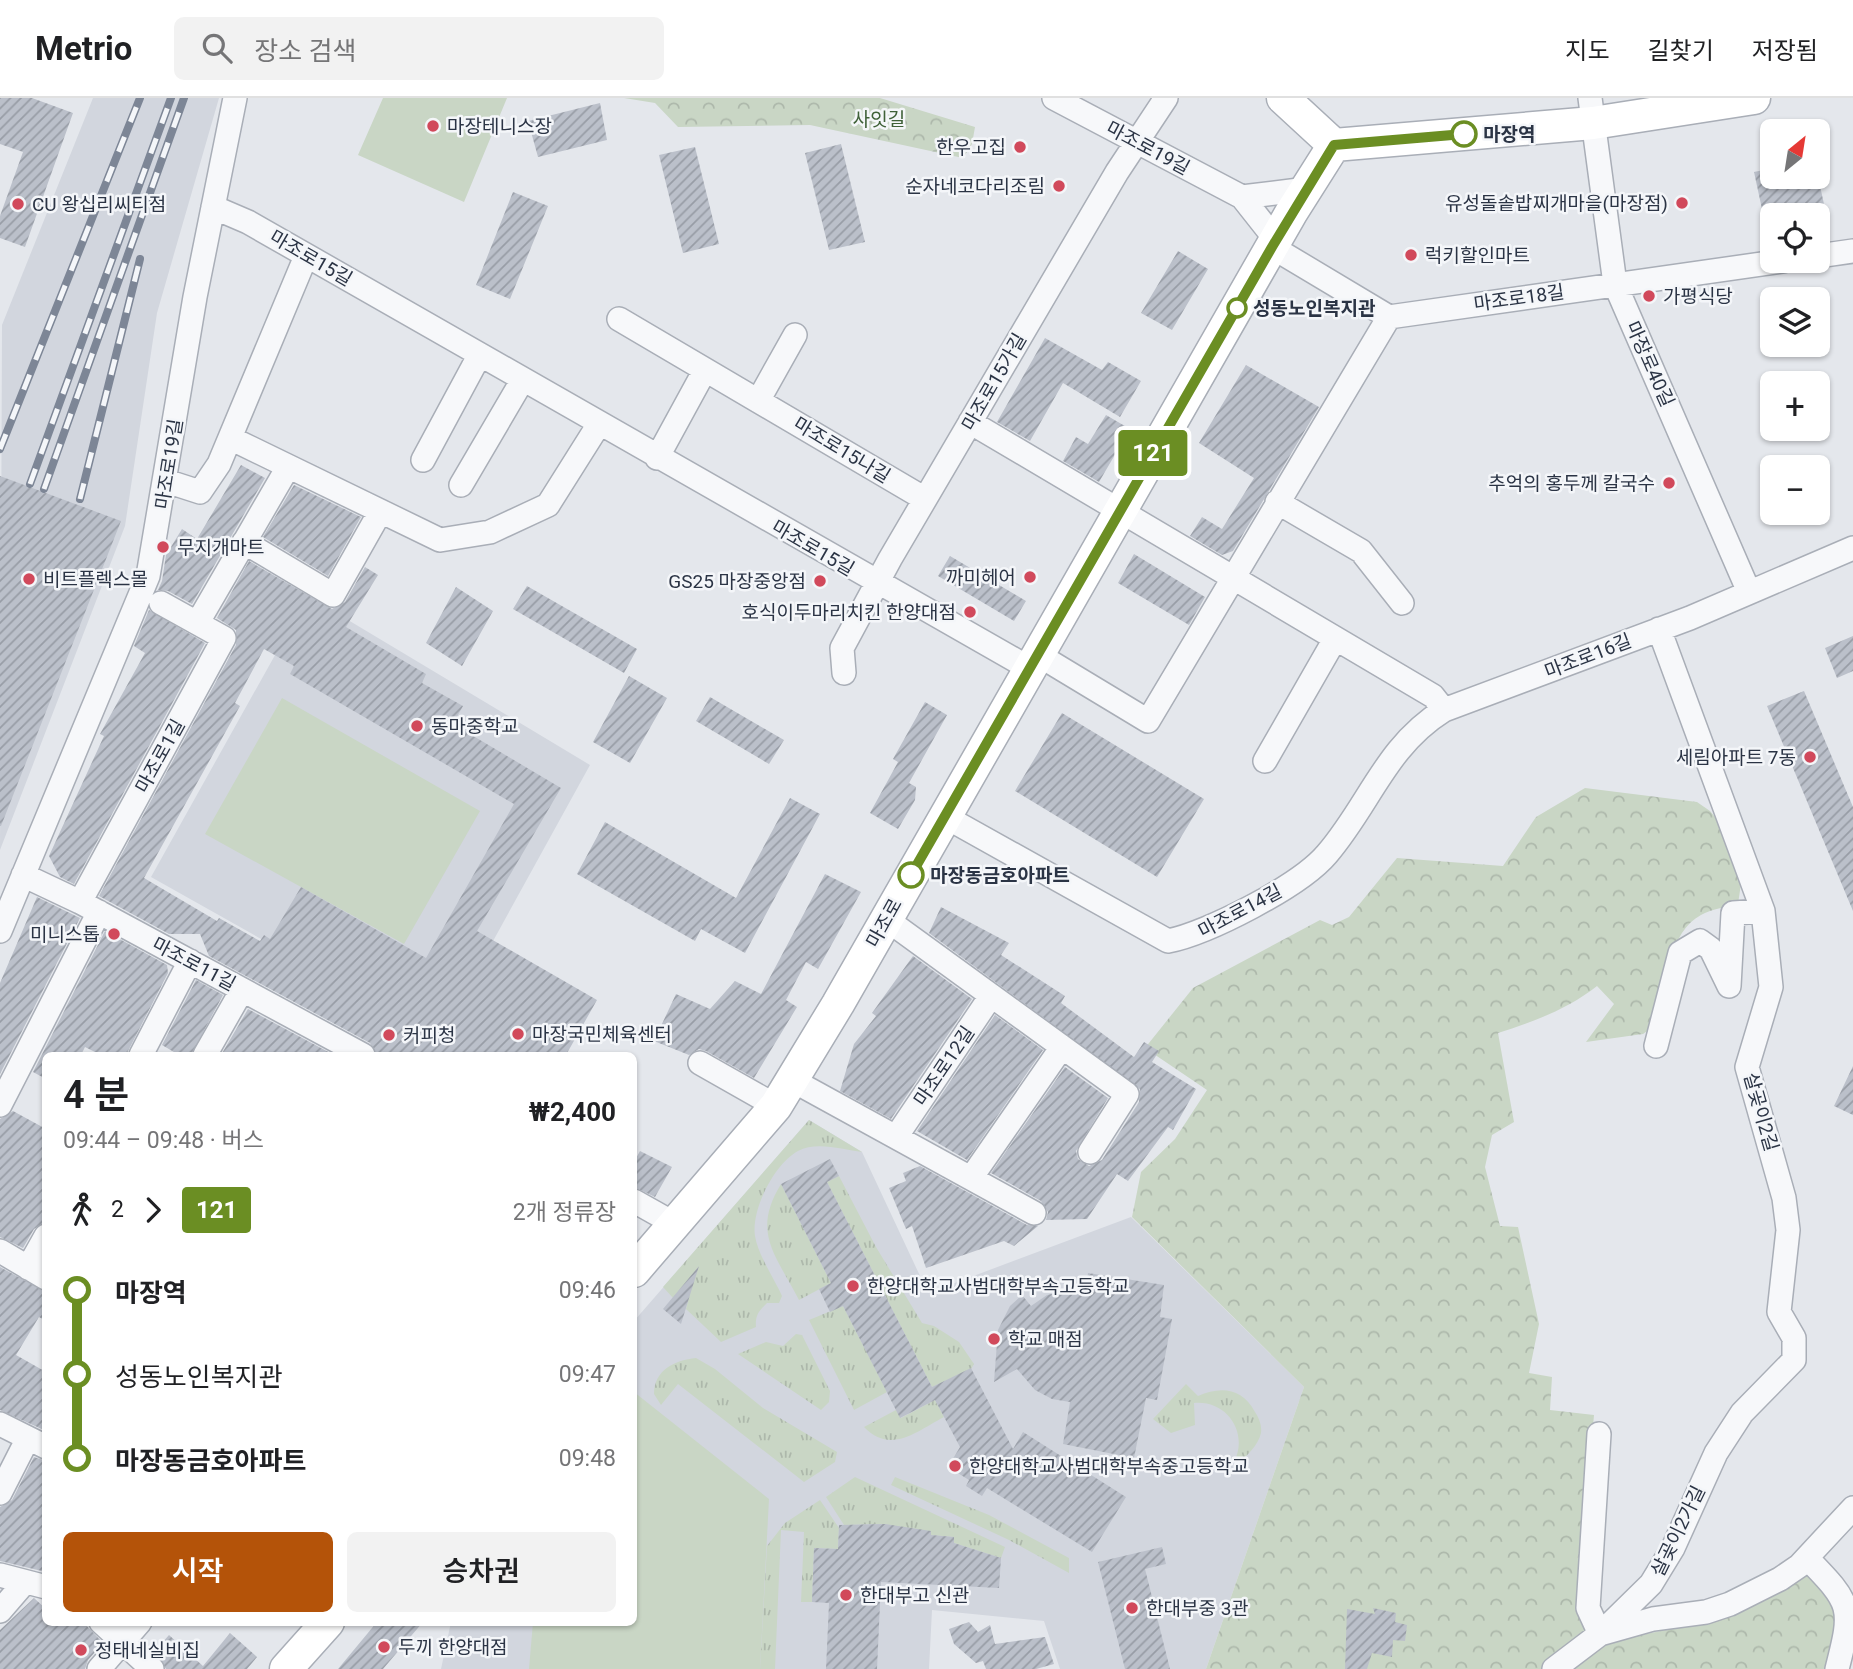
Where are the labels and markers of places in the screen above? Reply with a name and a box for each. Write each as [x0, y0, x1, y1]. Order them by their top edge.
place label: 마장테니스장 [447, 115, 552, 138]
marker: 마장테니스장 [425, 118, 441, 134]
marker: 마장역 [1451, 121, 1477, 147]
place label: 마장역 [1483, 123, 1535, 146]
place label: 한우고집 [936, 136, 1006, 159]
marker: 한우고집 [1012, 139, 1028, 155]
place label: 순자네코다리조림 [905, 175, 1045, 198]
marker: 순자네코다리조림 [1051, 178, 1067, 194]
place label: 유성돌솥밥찌개마을(마장점) [1445, 192, 1668, 215]
place label: CU 왕십리씨티점 [32, 193, 166, 216]
marker: 유성돌솥밥찌개마을(마장점) [1674, 195, 1690, 211]
marker: CU 왕십리씨티점 [10, 196, 26, 212]
place label: 럭키할인마트 [1425, 244, 1530, 267]
marker: 럭키할인마트 [1403, 247, 1419, 263]
place label: 가평식당 [1663, 285, 1733, 308]
marker: 가평식당 [1641, 288, 1657, 304]
place label: 성동노인복지관 [1253, 297, 1376, 320]
marker: 성동노인복지관 [1227, 298, 1247, 318]
place label: 추억의 홍두께 칼국수 [1488, 472, 1655, 495]
marker: 추억의 홍두께 칼국수 [1661, 475, 1677, 491]
place label: 무지개마트 [177, 536, 264, 559]
marker: 무지개마트 [155, 539, 171, 555]
place label: 까미헤어 [946, 566, 1016, 589]
place label: 비트플렉스몰 [43, 568, 148, 591]
marker: 까미헤어 [1022, 569, 1038, 585]
place label: GS25 마장중앙점 [668, 570, 806, 593]
marker: 비트플렉스몰 [21, 571, 37, 587]
marker: GS25 마장중앙점 [812, 573, 828, 589]
place label: 호식이두마리치킨 한양대점 [742, 601, 956, 624]
marker: 호식이두마리치킨 한양대점 [962, 604, 978, 620]
place label: 동마중학교 [431, 715, 518, 738]
marker: 동마중학교 [409, 718, 425, 734]
place label: 세림아파트 7동 [1676, 746, 1796, 769]
marker: 세림아파트 7동 [1802, 749, 1818, 765]
marker: 마장동금호아파트 [898, 862, 924, 888]
place label: 마장동금호아파트 [930, 864, 1070, 887]
place label: 미니스톱 [30, 923, 100, 946]
marker: 미니스톱 [106, 926, 122, 942]
place label: 마장국민체육센터 [532, 1023, 672, 1046]
place label: 커피청 [403, 1024, 455, 1047]
marker: 마장국민체육센터 [510, 1026, 526, 1042]
marker: 커피청 [381, 1027, 397, 1043]
place label: 한양대학교사범대학부속고등학교 [867, 1275, 1129, 1298]
marker: 한양대학교사범대학부속고등학교 [845, 1278, 861, 1294]
place label: 학교 매점 [1008, 1328, 1083, 1351]
marker: 학교 매점 [986, 1331, 1002, 1347]
place label: 한양대학교사범대학부속중고등학교 [969, 1455, 1249, 1478]
marker: 한양대학교사범대학부속중고등학교 [947, 1458, 963, 1474]
place label: 한대부고 신관 [860, 1584, 970, 1607]
marker: 한대부고 신관 [838, 1587, 854, 1603]
place label: 한대부중 3관 [1146, 1597, 1249, 1620]
marker: 한대부중 3관 [1124, 1600, 1140, 1616]
place label: 두끼 한양대점 [398, 1636, 508, 1659]
place label: 정태네실비집 [95, 1639, 200, 1662]
marker: 두끼 한양대점 [376, 1639, 392, 1655]
marker: 정태네실비집 [73, 1642, 89, 1658]

